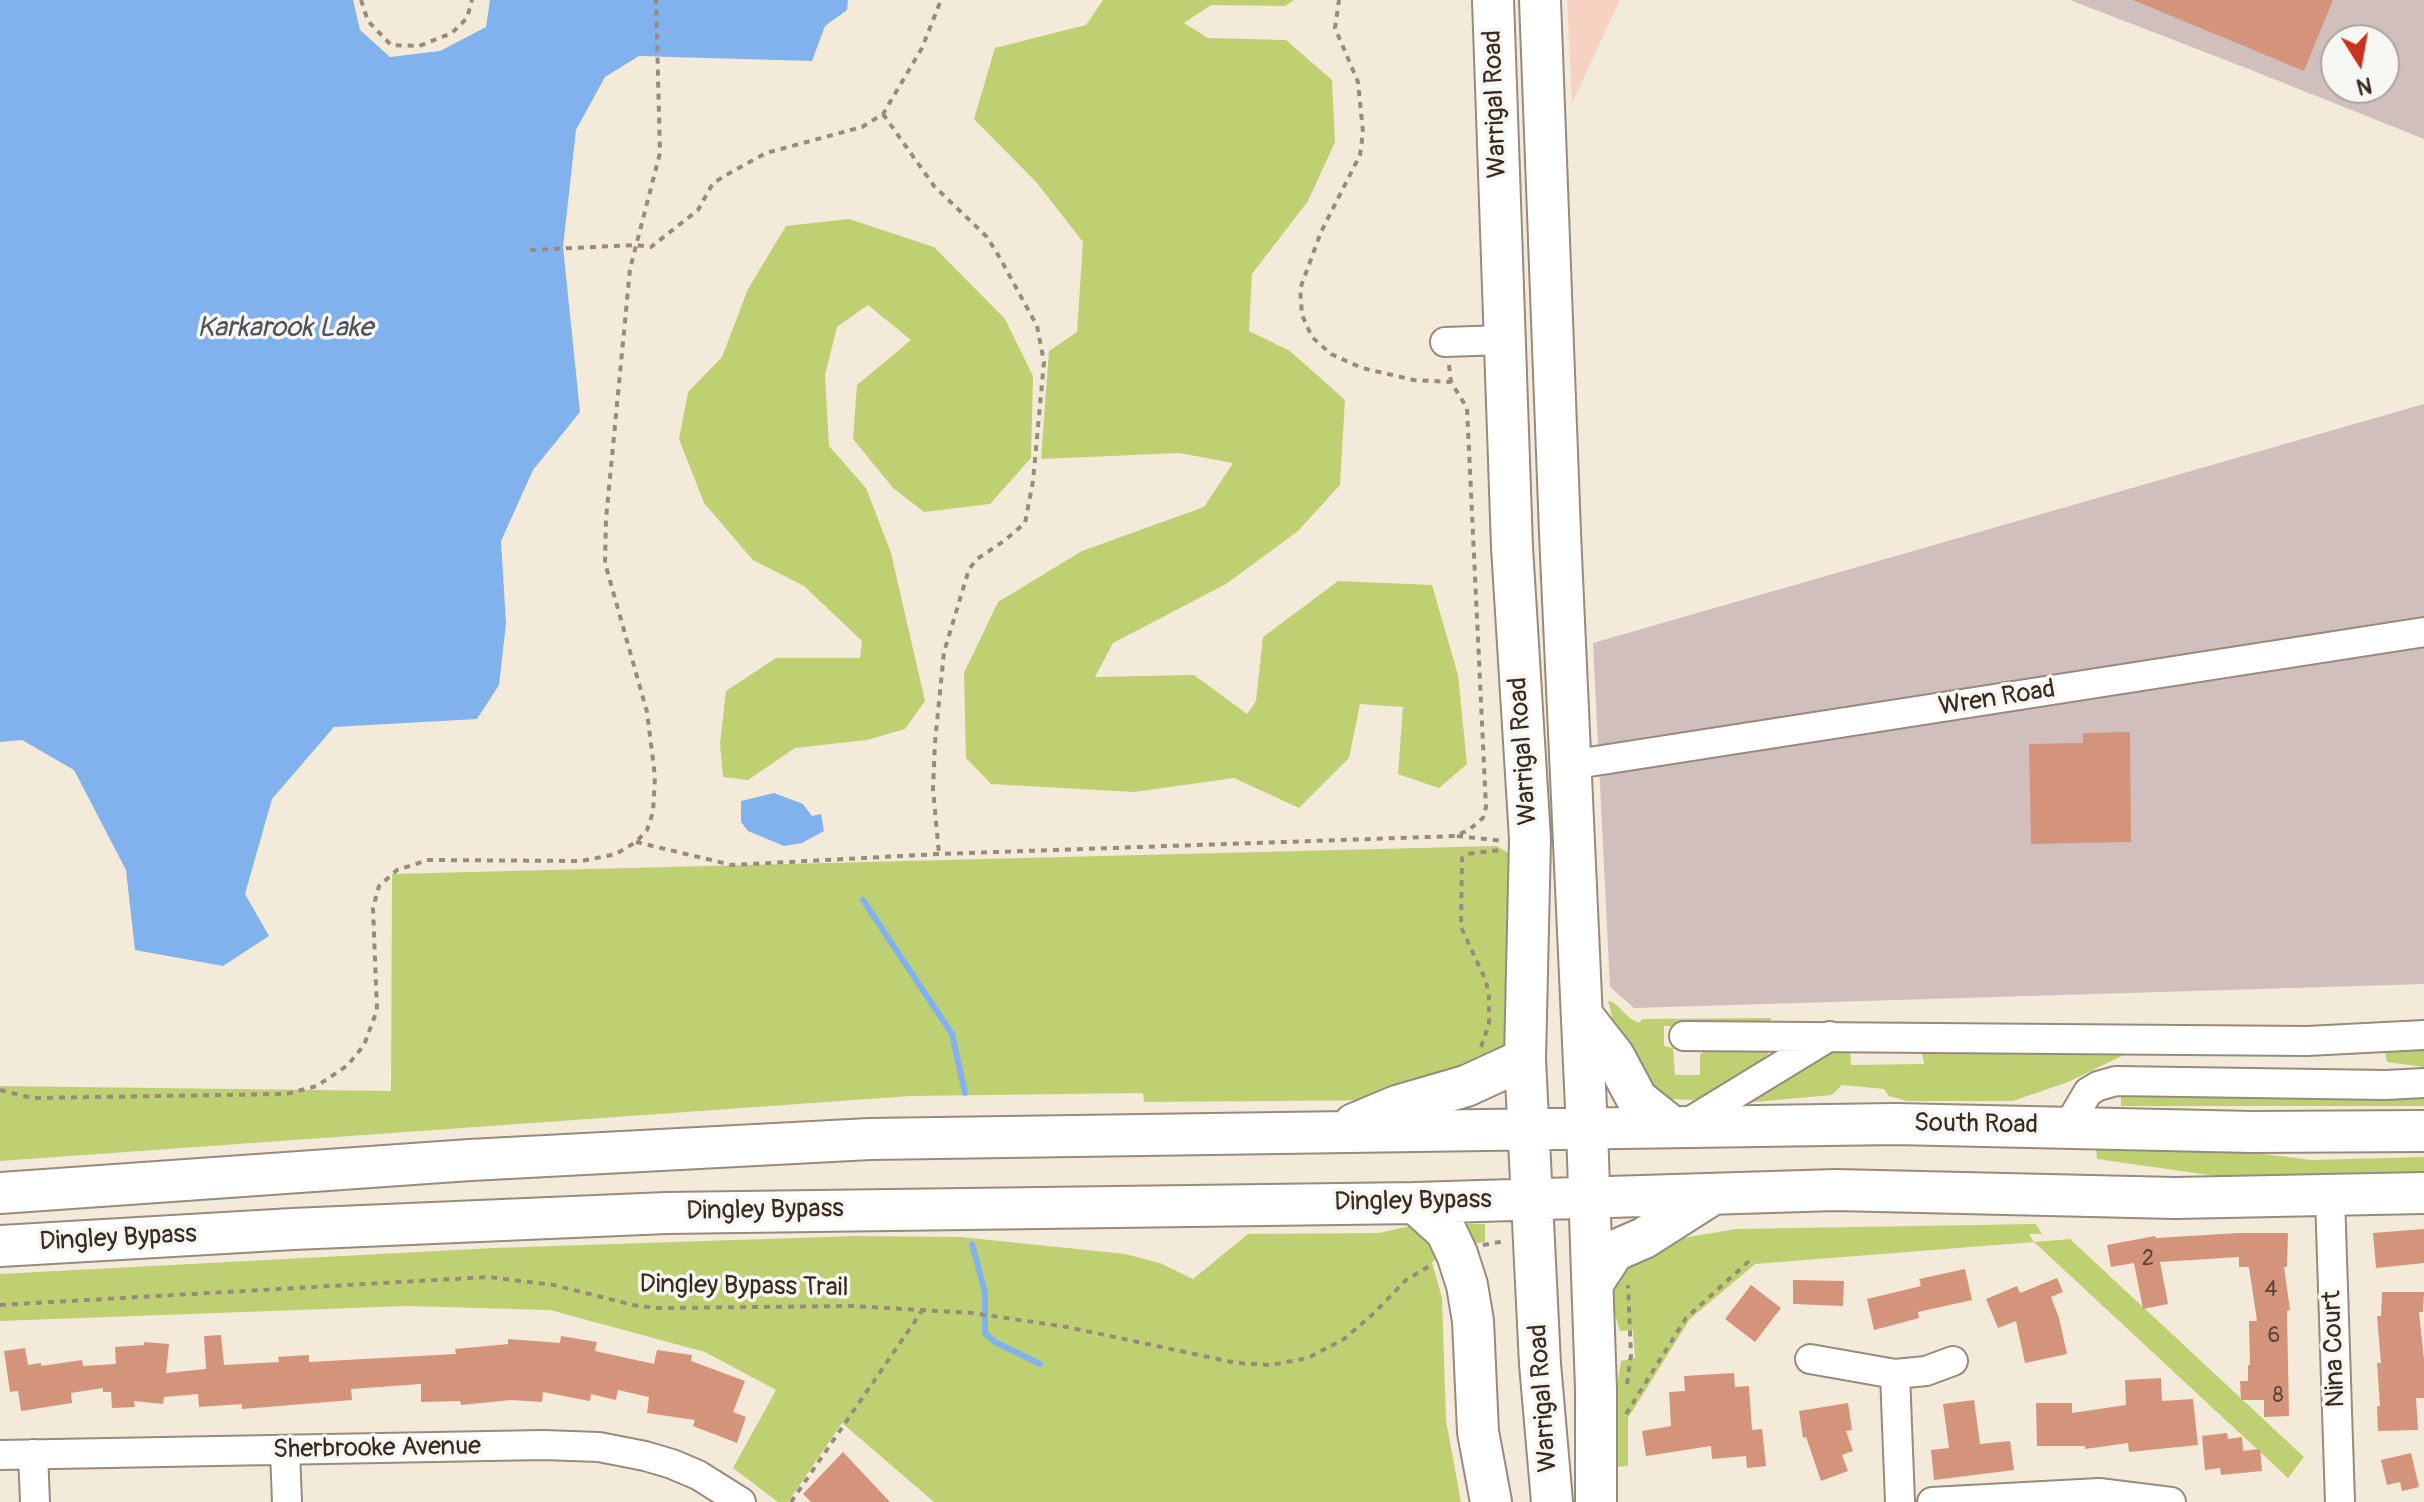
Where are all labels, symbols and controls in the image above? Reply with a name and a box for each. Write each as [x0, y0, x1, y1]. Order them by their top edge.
north arrow [2320, 24, 2400, 104]
street label: Warrigal Road [1478, 29, 1514, 179]
text: N [2354, 70, 2374, 101]
water label: Karkarook Lake [197, 312, 373, 346]
street label: Wren Road [1937, 674, 2057, 724]
street label: Warrigal Road [1503, 676, 1545, 826]
street label: South Road [1914, 1108, 2038, 1142]
street label: Dingley Bypass [1334, 1185, 1492, 1219]
street label: Dingley Bypass [686, 1194, 844, 1228]
street label: Dingley Bypass [38, 1219, 198, 1259]
house number: 2 [2142, 1246, 2154, 1272]
street label: Dingley Bypass Trail [639, 1270, 849, 1304]
house number: 4 [2265, 1277, 2277, 1303]
street label: Nina Court [2317, 1290, 2353, 1408]
street label: Warrigal Road [1523, 1323, 1565, 1473]
house number: 6 [2268, 1323, 2280, 1349]
house number: 8 [2272, 1383, 2284, 1409]
street label: Sherbrooke Avenue [273, 1432, 481, 1466]

